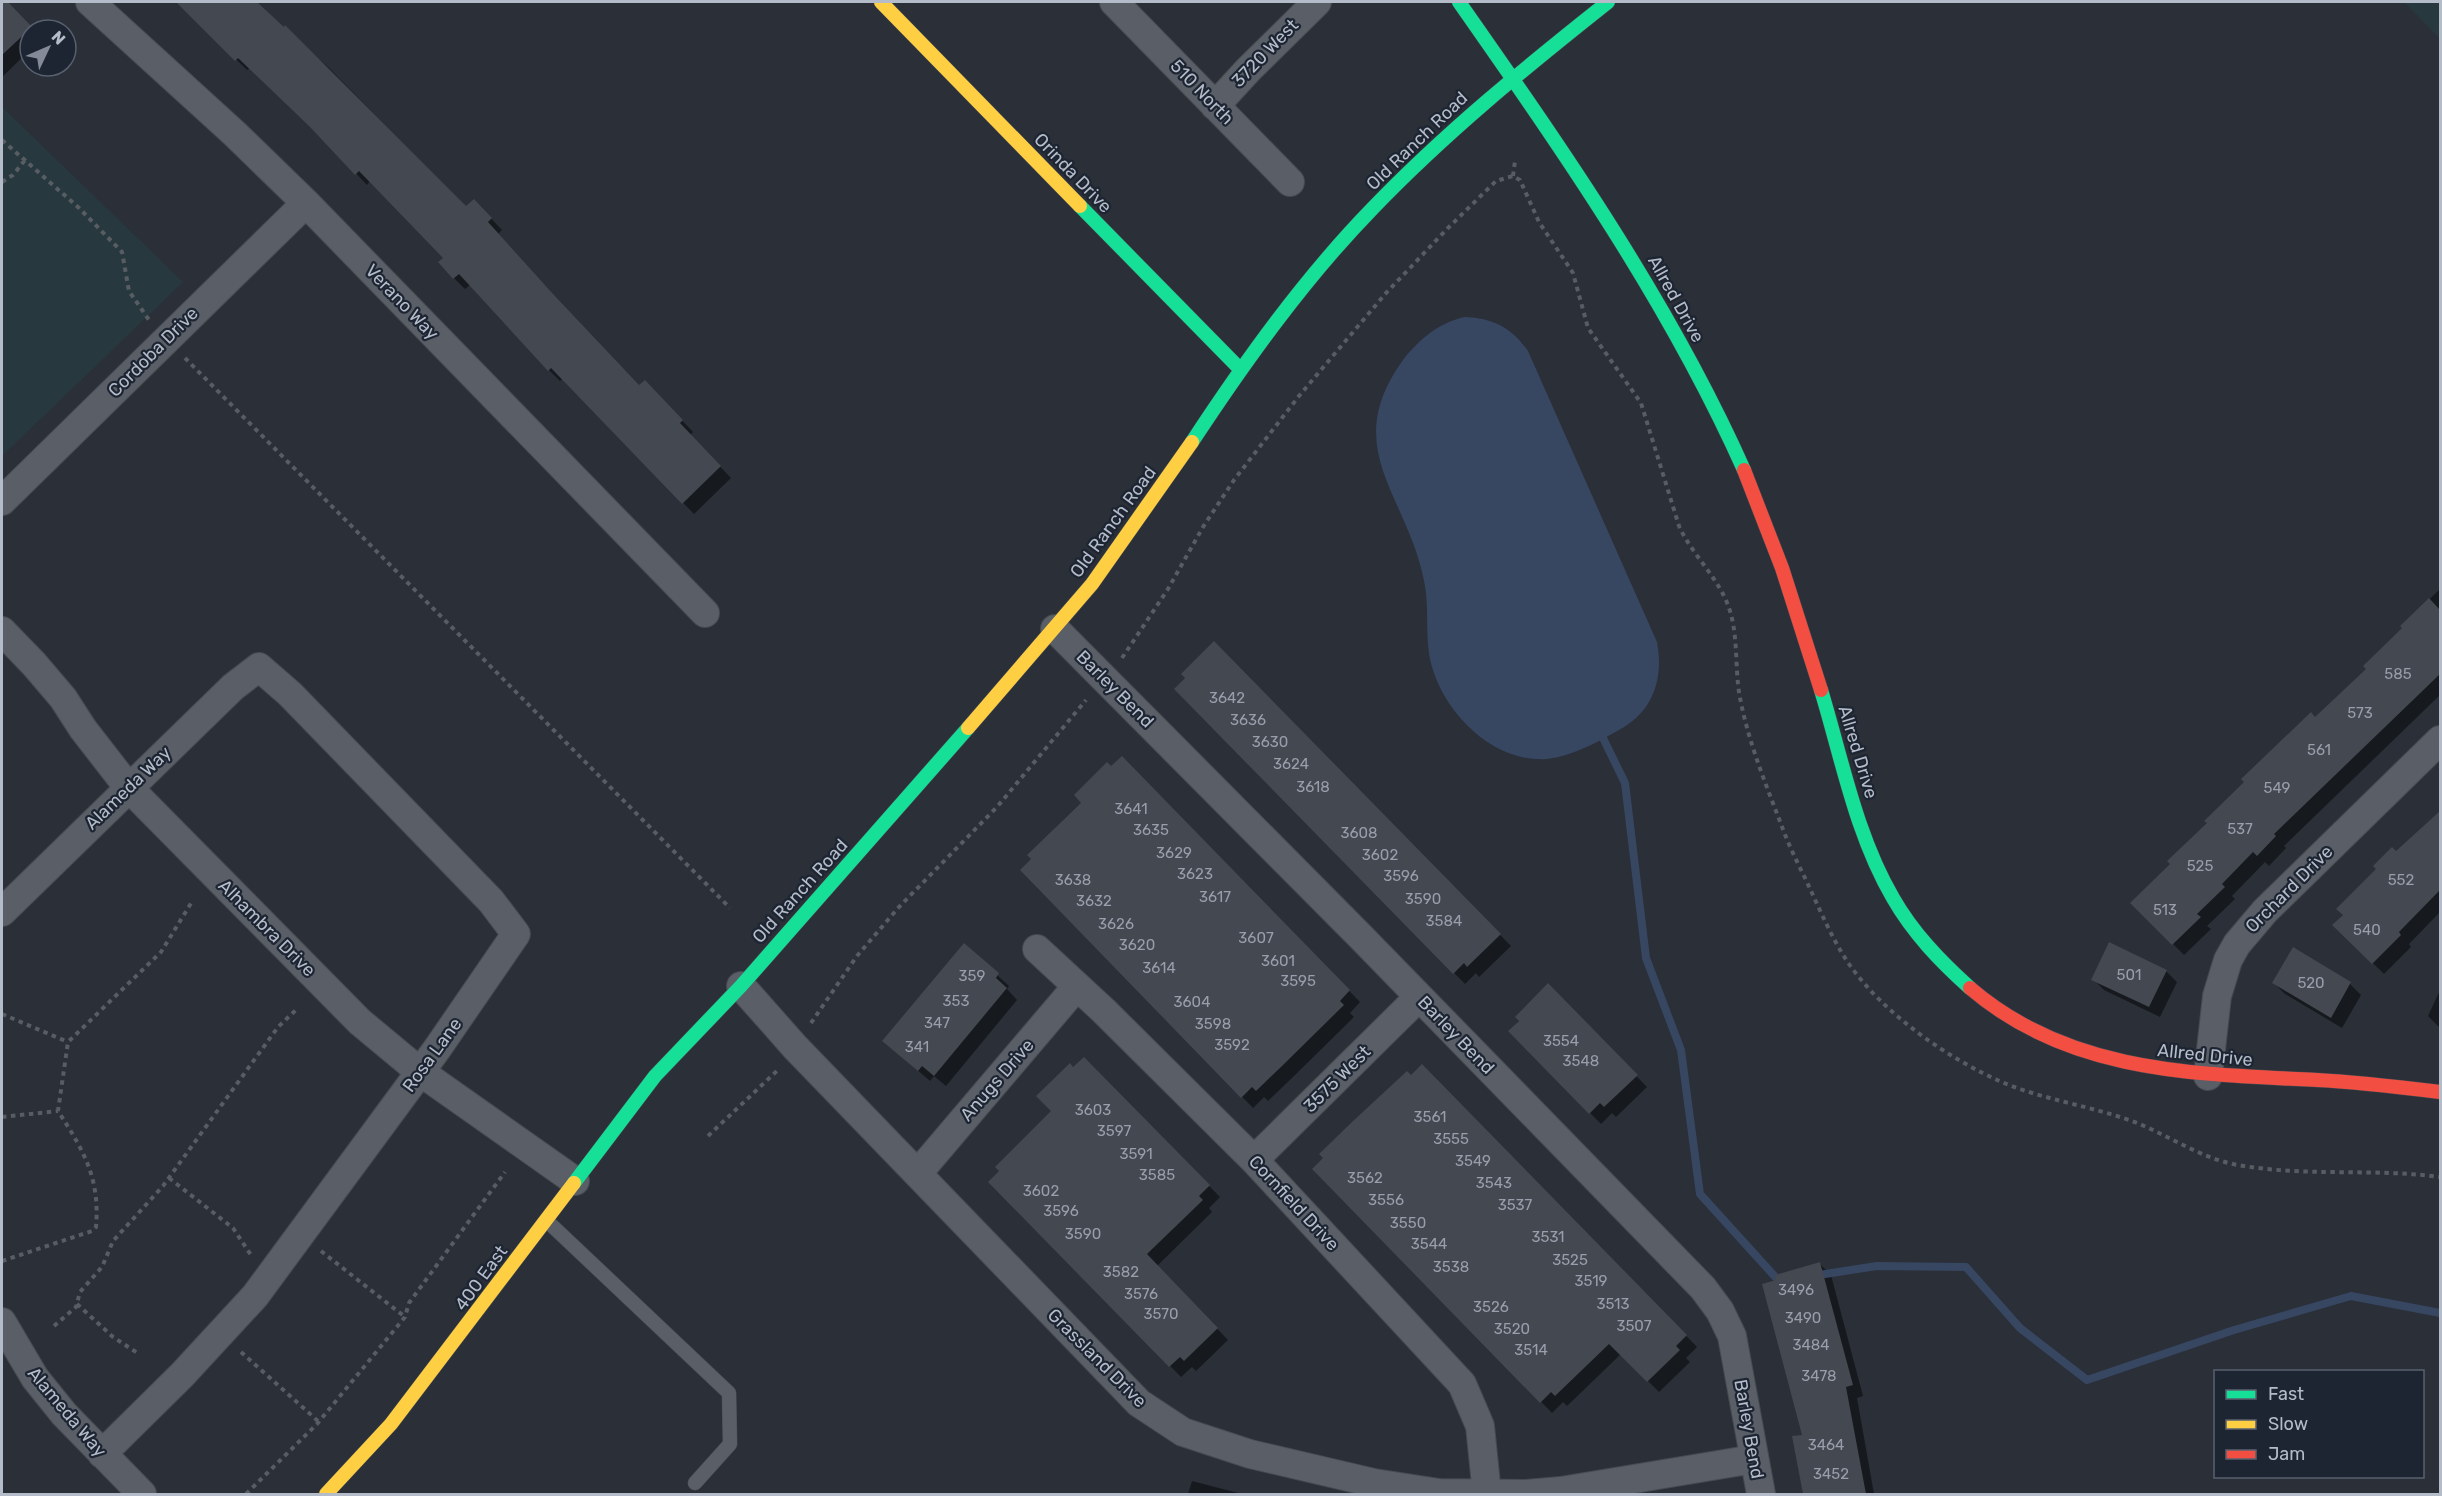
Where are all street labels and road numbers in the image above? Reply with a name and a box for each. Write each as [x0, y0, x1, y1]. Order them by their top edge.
street label: 3720 West [1227, 14, 1303, 92]
street label: 510 North [1166, 55, 1238, 129]
street label: Old Ranch Road [1362, 87, 1472, 195]
street label: Orinda Drive [1029, 128, 1117, 218]
street label: Allred Drive [1643, 252, 1709, 346]
street label: Verano Way [361, 260, 444, 344]
street label: Cordoba Drive [103, 302, 203, 402]
street label: Old Ranch Road [1065, 462, 1161, 582]
street label: Barley Bend [1072, 646, 1158, 732]
street label: Allred Drive [1833, 703, 1883, 801]
street label: Alameda Way [80, 742, 176, 834]
street label: Old Ranch Road [748, 834, 852, 948]
street label: Orchard Drive [2241, 841, 2337, 937]
street label: Alhambra Drive [214, 875, 320, 981]
street label: Barley Bend [1413, 991, 1499, 1079]
street label: Rosa Lane [398, 1014, 466, 1096]
street label: Anugs Drive [955, 1034, 1039, 1126]
street label: Allred Drive [2156, 1039, 2254, 1071]
street label: 3575 West [1299, 1041, 1375, 1117]
street label: Cornfield Drive [1244, 1151, 1344, 1255]
street label: 400 East [450, 1241, 512, 1315]
street label: Grassland Drive [1043, 1304, 1151, 1412]
street label: Alameda Way [23, 1362, 111, 1462]
street label: Barley Bend [1729, 1378, 1769, 1480]

